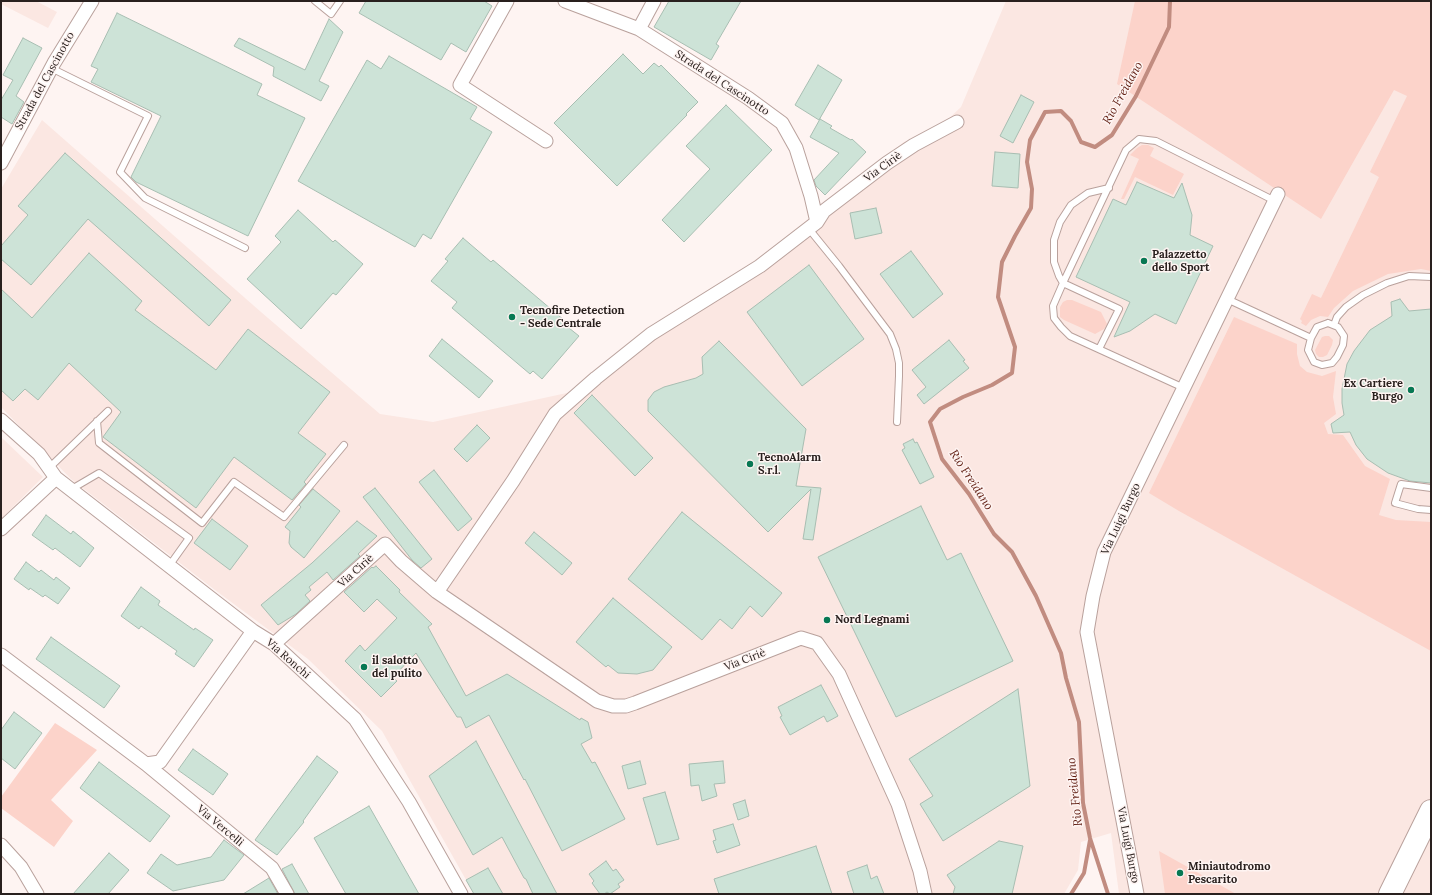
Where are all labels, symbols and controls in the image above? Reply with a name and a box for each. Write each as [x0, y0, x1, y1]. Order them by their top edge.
street label: Strada del Cascinotto [13, 30, 77, 132]
street label: Strada del Cascinotto [672, 48, 772, 118]
water label: Rio Freidano [1100, 59, 1146, 127]
street label: Via Ciriè [862, 149, 904, 185]
place label: Palazzetto dello Sport [1152, 248, 1210, 274]
marker: Palazzetto dello Sport [1139, 256, 1149, 266]
place label: Tecnofire Detection - Sede Centrale [520, 304, 625, 330]
marker: Tecnofire Detection - Sede Centrale [507, 312, 517, 322]
place label: Ex Cartiere Burgo [1343, 377, 1403, 403]
marker: Ex Cartiere Burgo [1406, 385, 1416, 395]
water label: Rio Freidano [946, 447, 996, 513]
place label: TecnoAlarm S.r.l. [758, 451, 821, 477]
marker: TecnoAlarm S.r.l. [745, 459, 755, 469]
street label: Via Luigi Burgo [1099, 481, 1143, 557]
street label: Via Ciriè [336, 552, 376, 590]
place label: Nord Legnami [835, 613, 909, 627]
marker: Nord Legnami [822, 615, 832, 625]
street label: Via Ronchi [263, 636, 313, 682]
street label: Via Ciriè [722, 646, 768, 674]
place label: il salotto del pulito [372, 654, 422, 680]
marker: il salotto del pulito [359, 662, 369, 672]
water label: Rio Freidano [1064, 757, 1086, 827]
street label: Via Vercelli [194, 803, 246, 849]
street label: Via Luigi Burgo [1114, 806, 1142, 884]
place label: Miniautodromo Pescarito [1188, 860, 1270, 886]
marker: Miniautodromo Pescarito [1175, 868, 1185, 878]

